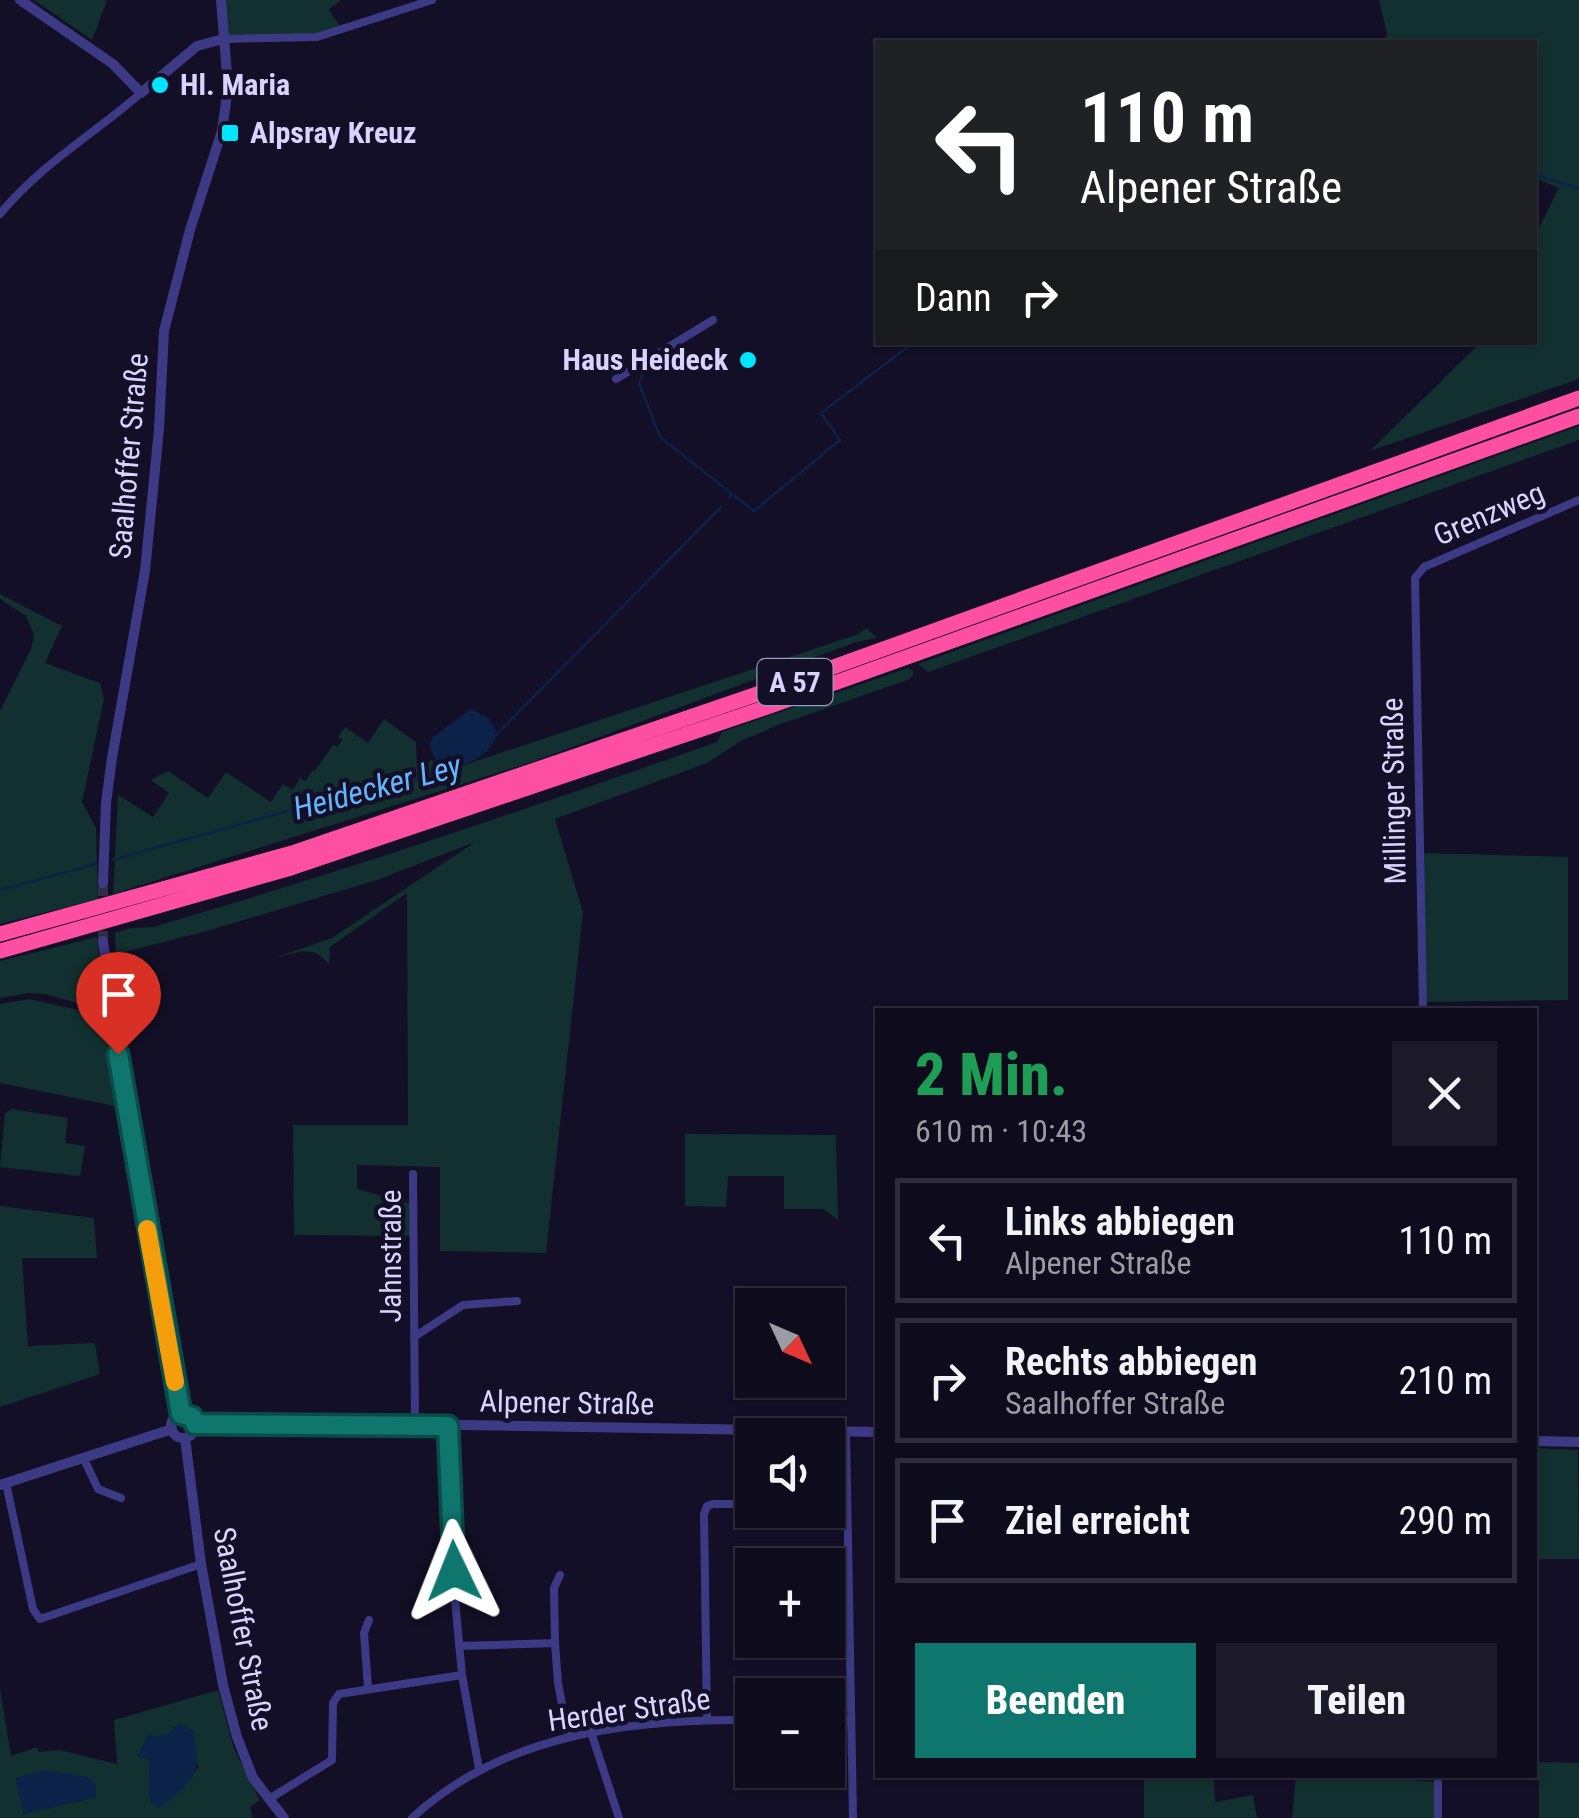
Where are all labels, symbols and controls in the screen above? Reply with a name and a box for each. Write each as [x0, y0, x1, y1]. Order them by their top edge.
place label: Hl. Maria [180, 67, 290, 102]
marker: Hl. Maria [149, 74, 171, 96]
text: 110 m [1080, 77, 1254, 159]
icon: left [915, 80, 1045, 210]
place label: Alpsray Kreuz [250, 115, 417, 150]
marker: Alpsray Kreuz [219, 122, 241, 144]
text: Alpener Straße [1080, 161, 1342, 214]
icon: right [1012, 270, 1067, 325]
text: Dann [915, 276, 992, 320]
place label: Haus Heideck [562, 342, 729, 377]
marker: Haus Heideck [737, 349, 759, 371]
street label: Saalhoffer Straße [102, 352, 155, 560]
street label: Grenzweg [1428, 475, 1549, 552]
road number: A 57 [758, 659, 832, 705]
street label: Millinger Straße [1374, 697, 1413, 885]
water label: Heidecker Ley [289, 746, 466, 828]
pin [76, 952, 161, 1055]
icon: arrive [91, 967, 146, 1022]
text: 2 Min. [915, 1039, 1068, 1110]
button: close [1392, 1041, 1497, 1146]
text: 610 m · 10:43 [915, 1112, 1087, 1150]
street label: Jahnstraße [373, 1189, 408, 1323]
text: Links abbiegen [1005, 1200, 1235, 1244]
icon: left [920, 1213, 975, 1268]
text: 110 m [1398, 1219, 1492, 1263]
text: Alpener Straße [1005, 1244, 1191, 1282]
north arrow [735, 1288, 845, 1398]
map controls [735, 1288, 845, 1788]
text: Rechts abbiegen [1005, 1340, 1257, 1384]
icon: right [920, 1353, 975, 1408]
text: 210 m [1398, 1359, 1492, 1403]
street label: Alpener Straße [479, 1383, 655, 1422]
text: Saalhoffer Straße [1005, 1384, 1225, 1422]
button: sound [735, 1418, 845, 1528]
icon: arrive [920, 1493, 975, 1548]
text: Ziel erreicht [1005, 1499, 1190, 1543]
text: 290 m [1398, 1499, 1492, 1543]
position arrow [402, 1519, 506, 1623]
street label: Saalhoffer Straße [207, 1524, 280, 1734]
button: + [735, 1548, 845, 1658]
button: Beenden [915, 1643, 1196, 1758]
button: Teilen [1216, 1643, 1497, 1758]
button: − [735, 1678, 845, 1788]
street label: Herder Straße [545, 1681, 712, 1738]

